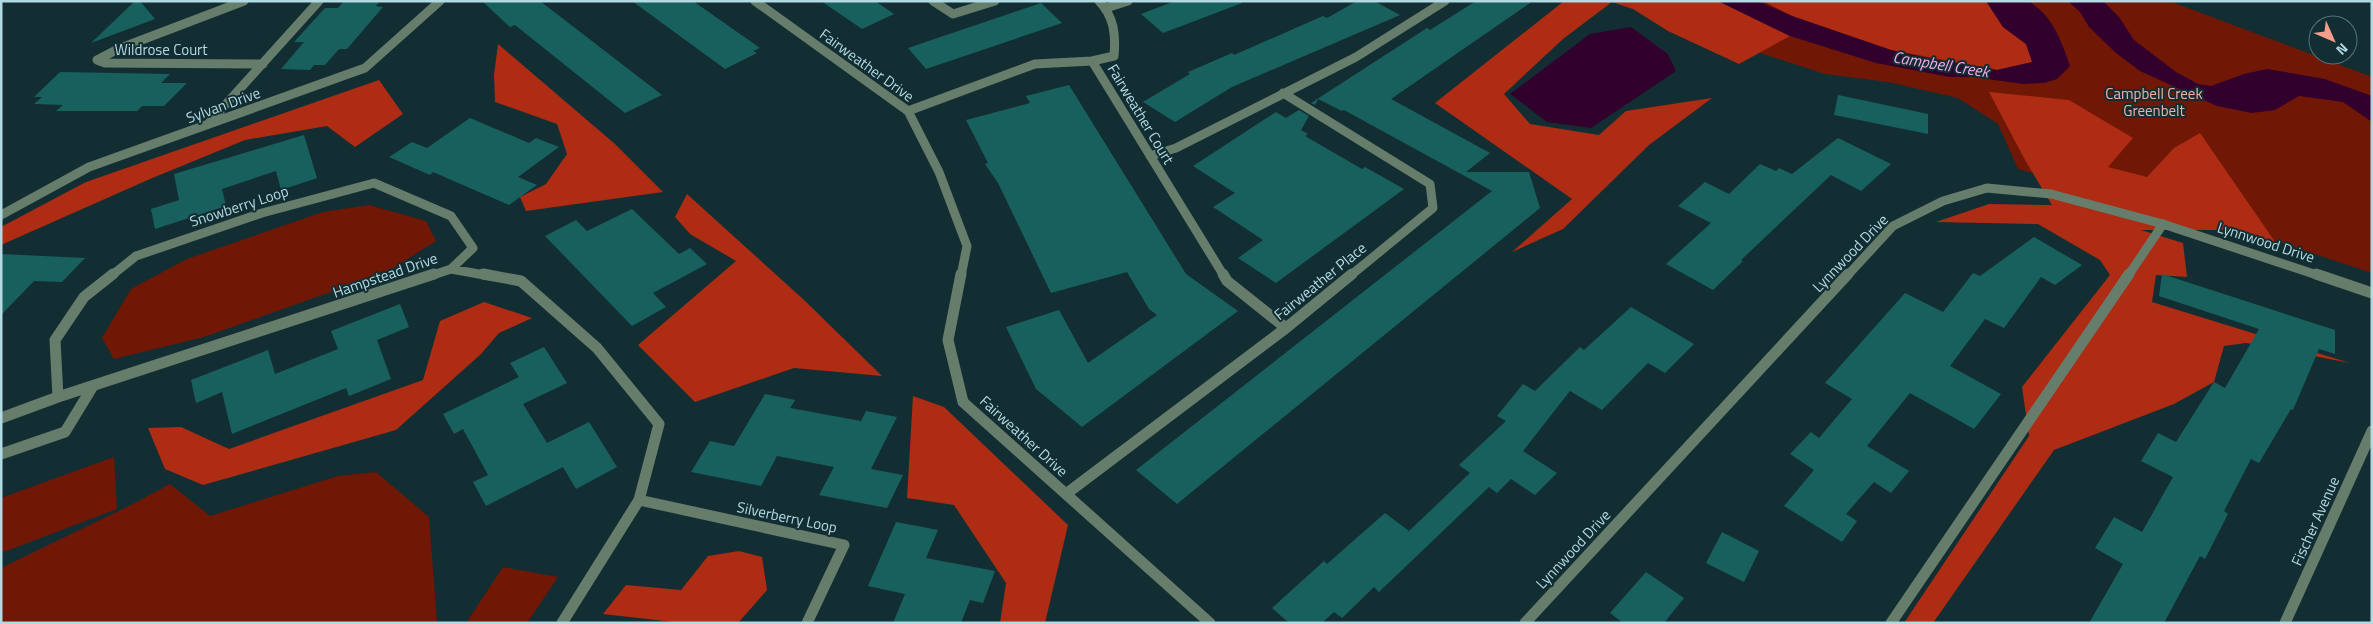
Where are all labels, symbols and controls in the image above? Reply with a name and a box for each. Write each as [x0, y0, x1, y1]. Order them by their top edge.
north arrow [2308, 15, 2358, 65]
street label: Fairweather Drive [815, 23, 919, 107]
street label: Wildrose Court [114, 38, 208, 61]
text: N [2332, 39, 2353, 60]
water label: Campbell Creek [1891, 45, 1993, 84]
street label: Fairweather Court [1102, 59, 1180, 169]
street label: Sylvan Drive [183, 81, 263, 129]
park label: Campbell Creek Greenbelt [2105, 82, 2203, 122]
street label: Snowberry Loop [187, 179, 291, 233]
street label: Lynnwood Drive [1807, 209, 1893, 297]
street label: Lynnwood Drive [2214, 215, 2318, 269]
street label: Fairweather Place [1269, 236, 1371, 326]
street label: Hampstead Drive [330, 246, 440, 304]
street label: Fairweather Drive [975, 390, 1073, 482]
street label: Fischer Avenue [2285, 473, 2345, 569]
street label: Silverberry Loop [735, 495, 839, 539]
street label: Lynnwood Drive [1530, 504, 1616, 594]

